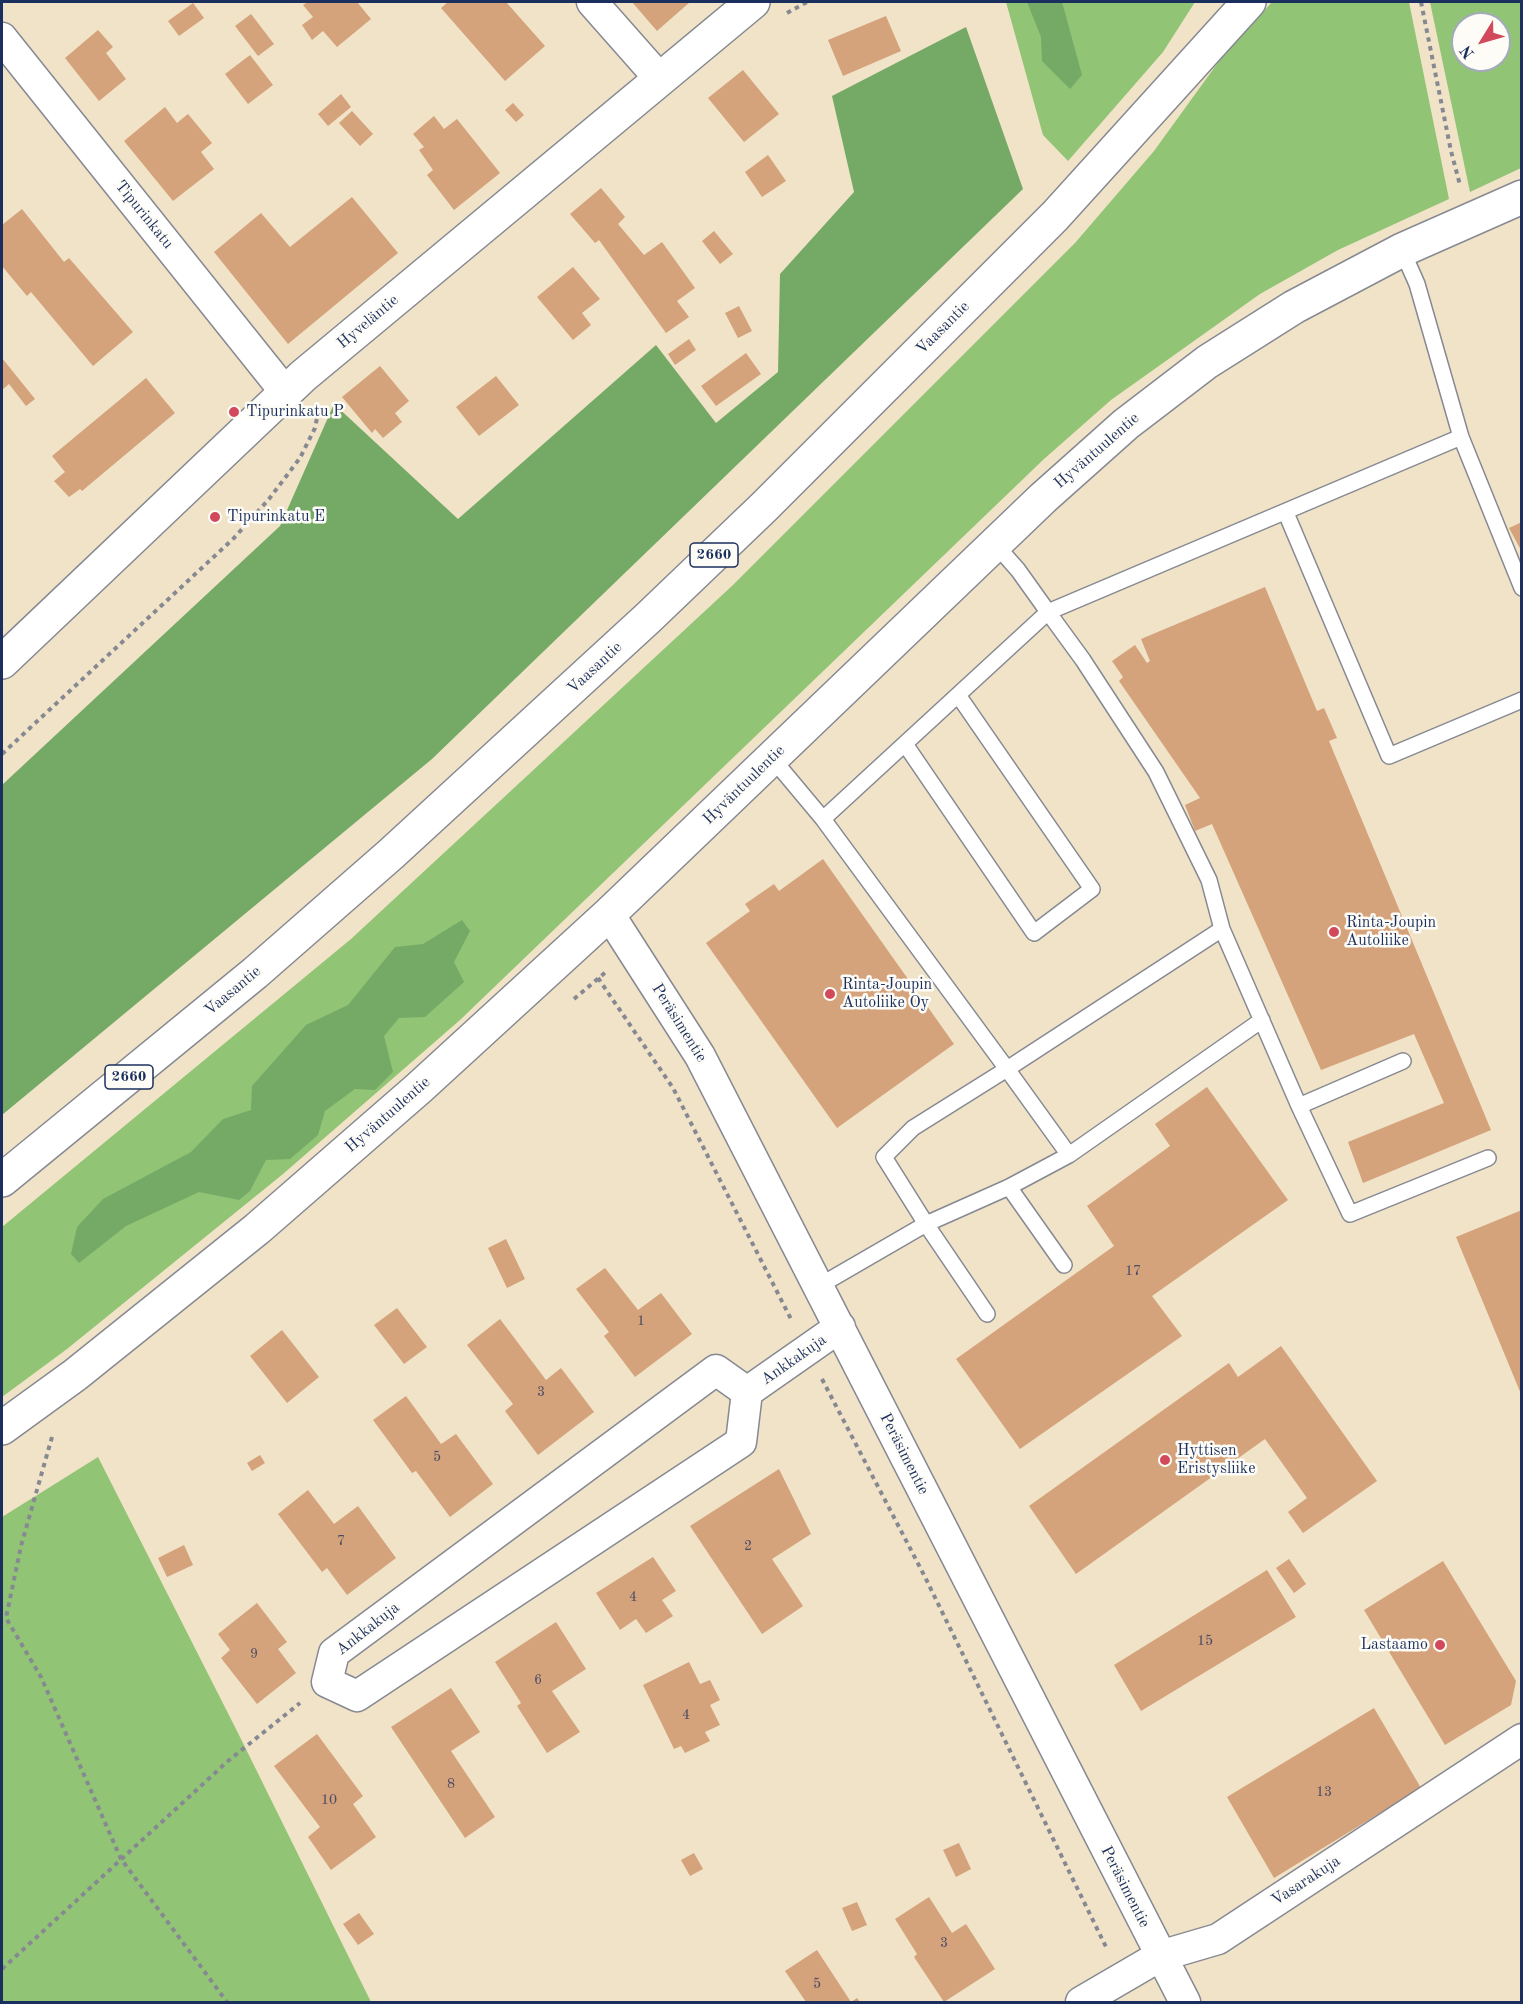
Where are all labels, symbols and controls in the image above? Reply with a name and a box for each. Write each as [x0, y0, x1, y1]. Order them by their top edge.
north arrow [1451, 12, 1511, 72]
text: N [1458, 42, 1478, 61]
street label: Tipurinkatu [111, 177, 177, 253]
street label: Hyveläntie [333, 291, 403, 353]
street label: Vaasantie [912, 297, 974, 359]
place label: Tipurinkatu P [246, 402, 344, 422]
marker: Tipurinkatu P [227, 405, 241, 419]
street label: Hyväntuulentie [1051, 409, 1143, 493]
place label: Tipurinkatu E [227, 507, 325, 527]
marker: Tipurinkatu E [208, 510, 222, 524]
road number: 2660 [690, 543, 738, 567]
street label: Vaasantie [564, 638, 626, 698]
street label: Hyväntuulentie [699, 741, 789, 829]
place label: Rinta-Joupin Autoliike [1346, 913, 1436, 951]
marker: Rinta-Joupin Autoliike [1327, 925, 1341, 939]
street label: Vaasantie [201, 962, 265, 1020]
place label: Rinta-Joupin Autoliike Oy [842, 975, 932, 1013]
street label: Peräsimentie [647, 980, 711, 1066]
marker: Rinta-Joupin Autoliike Oy [823, 987, 837, 1001]
road number: 2660 [105, 1065, 153, 1089]
street label: Hyväntuulentie [342, 1073, 434, 1157]
house number: 17 [1125, 1263, 1141, 1279]
house number: 1 [637, 1313, 645, 1329]
street label: Ankkakuja [758, 1331, 830, 1389]
house number: 3 [537, 1384, 545, 1400]
street label: Peräsimentie [875, 1410, 933, 1498]
place label: Hyttisen Eristysliike [1177, 1441, 1256, 1479]
house number: 5 [433, 1449, 441, 1465]
marker: Hyttisen Eristysliike [1158, 1453, 1172, 1467]
house number: 7 [337, 1533, 345, 1549]
house number: 2 [744, 1538, 752, 1554]
house number: 4 [629, 1589, 637, 1605]
street label: Ankkakuja [332, 1598, 404, 1660]
house number: 15 [1197, 1633, 1213, 1649]
place label: Lastaamo [1360, 1635, 1428, 1655]
marker: Lastaamo [1433, 1638, 1447, 1652]
house number: 9 [250, 1646, 258, 1662]
house number: 6 [534, 1672, 542, 1688]
house number: 4 [682, 1707, 690, 1723]
house number: 8 [447, 1776, 455, 1792]
house number: 13 [1316, 1784, 1332, 1800]
house number: 10 [321, 1792, 337, 1808]
street label: Peräsimentie [1096, 1843, 1154, 1931]
street label: Vasarakuja [1268, 1852, 1344, 1910]
house number: 3 [940, 1935, 948, 1951]
house number: 5 [813, 1976, 821, 1992]

